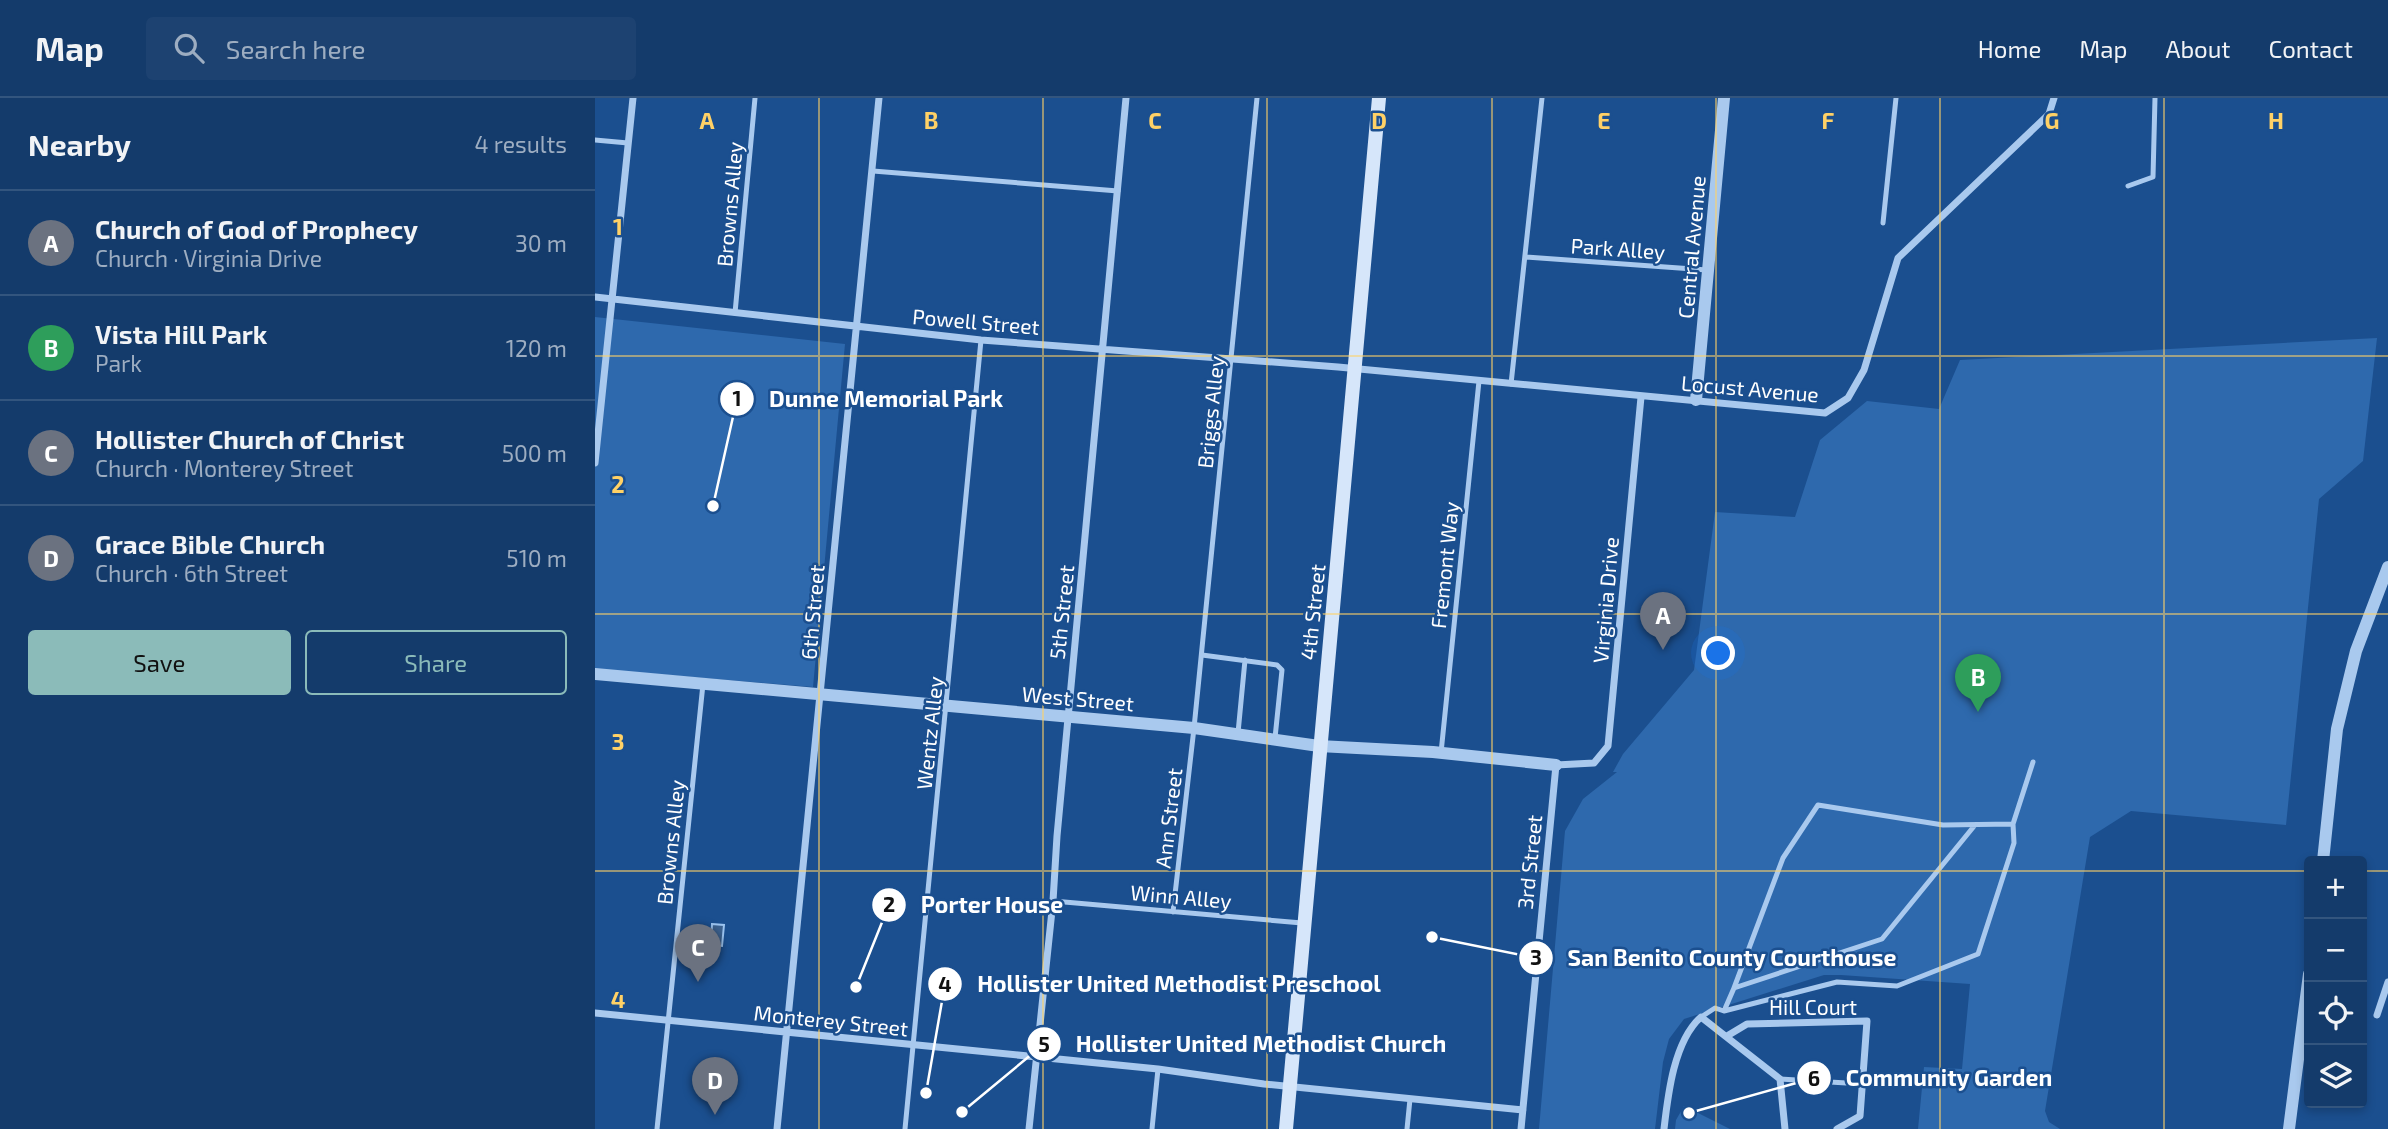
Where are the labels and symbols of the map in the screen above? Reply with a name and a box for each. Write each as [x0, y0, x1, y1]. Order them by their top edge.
text: A [699, 106, 715, 134]
text: B [924, 106, 938, 134]
text: C [1148, 106, 1162, 134]
text: D [1371, 106, 1387, 134]
text: E [1597, 106, 1611, 134]
text: F [1822, 106, 1835, 134]
text: G [2045, 106, 2059, 134]
text: H [2268, 106, 2284, 134]
street label: Browns Alley [711, 141, 747, 267]
street label: Central Avenue [1672, 174, 1710, 320]
text: 1 [613, 212, 623, 240]
street label: Park Alley [1570, 232, 1666, 264]
street label: Powell Street [911, 303, 1041, 339]
street label: Briggs Alley [1192, 355, 1228, 469]
street label: Locust Avenue [1680, 370, 1820, 406]
callout: Dunne Memorial Park [720, 377, 1017, 421]
text: Dunne Memorial Park [769, 384, 1003, 412]
text: 1 [732, 385, 742, 410]
text: 2 [611, 470, 625, 498]
street label: Fremont Way [1425, 500, 1463, 630]
street label: Virginia Drive [1587, 536, 1623, 664]
street label: 6th Street [795, 563, 829, 661]
street label: 4th Street [1295, 563, 1329, 661]
street label: 5th Street [1044, 564, 1078, 660]
pin: A [1640, 592, 1686, 650]
your location [1701, 636, 1735, 670]
pin: B [1955, 654, 2001, 712]
street label: Wentz Alley [911, 675, 947, 791]
street label: West Street [1021, 681, 1135, 715]
text: 3 [611, 727, 625, 755]
street label: Ann Street [1149, 767, 1187, 869]
street label: Browns Alley [651, 778, 689, 906]
street label: 3rd Street [1512, 813, 1546, 911]
street label: Winn Alley [1129, 879, 1233, 913]
callout: Porter House [872, 883, 1078, 927]
text: Porter House [921, 890, 1063, 918]
text: 2 [883, 891, 895, 916]
pin: C [675, 924, 721, 982]
callout: San Benito County Courthouse [1518, 936, 1911, 980]
text: San Benito County Courthouse [1568, 943, 1896, 971]
text: 3 [1530, 944, 1542, 969]
callout: Hollister United Methodist Preschool [928, 962, 1395, 1006]
text: Hollister United Methodist Preschool [977, 969, 1381, 997]
text: 4 [938, 971, 952, 996]
text: 4 [611, 985, 625, 1013]
street label: Hill Court [1769, 994, 1857, 1019]
street label: Monterey Street [753, 999, 909, 1041]
callout: Hollister United Methodist Church [1027, 1022, 1461, 1066]
text: Hollister United Methodist Church [1076, 1029, 1446, 1057]
text: 5 [1038, 1031, 1050, 1056]
callout: Community Garden [1796, 1056, 2066, 1100]
pin: D [692, 1057, 738, 1115]
text: Community Garden [1846, 1063, 2052, 1091]
text: 6 [1808, 1065, 1820, 1090]

